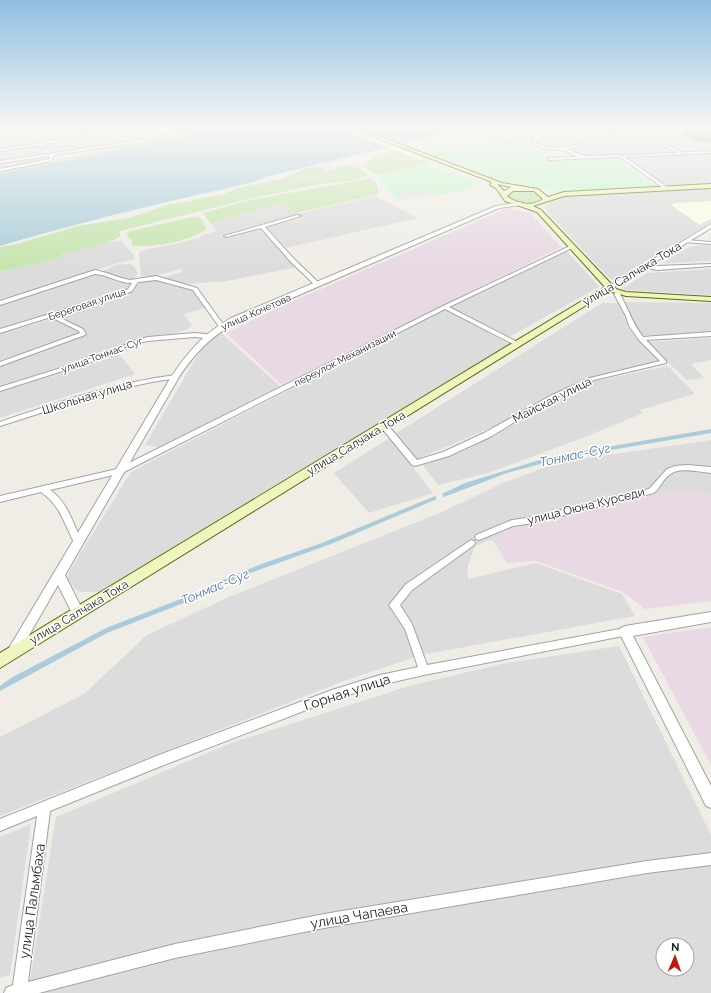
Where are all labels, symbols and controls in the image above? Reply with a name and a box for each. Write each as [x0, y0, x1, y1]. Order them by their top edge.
street label: улица Салчака Тока [580, 239, 684, 309]
street label: Береговая улица [47, 286, 127, 322]
street label: улица Кочетова [219, 292, 293, 332]
street label: переулок Механизации [292, 327, 398, 388]
street label: улица Тонмас-Суг [60, 335, 144, 375]
street label: Майская улица [510, 374, 594, 426]
street label: Школьная улица [40, 377, 134, 417]
street label: улица Салчака Тока [304, 408, 408, 478]
water label: Тонмас-Суг [538, 440, 612, 470]
street label: улица Оюна Курседи [526, 485, 646, 527]
water label: Тонмас-Суг [179, 566, 251, 608]
street label: улица Салчака Тока [27, 577, 131, 647]
street label: Горная улица [302, 670, 392, 714]
street label: улица Пальмбаха [16, 842, 48, 960]
street label: улица Чапаева [309, 899, 409, 931]
north arrow [655, 937, 695, 977]
text: N [671, 941, 680, 954]

